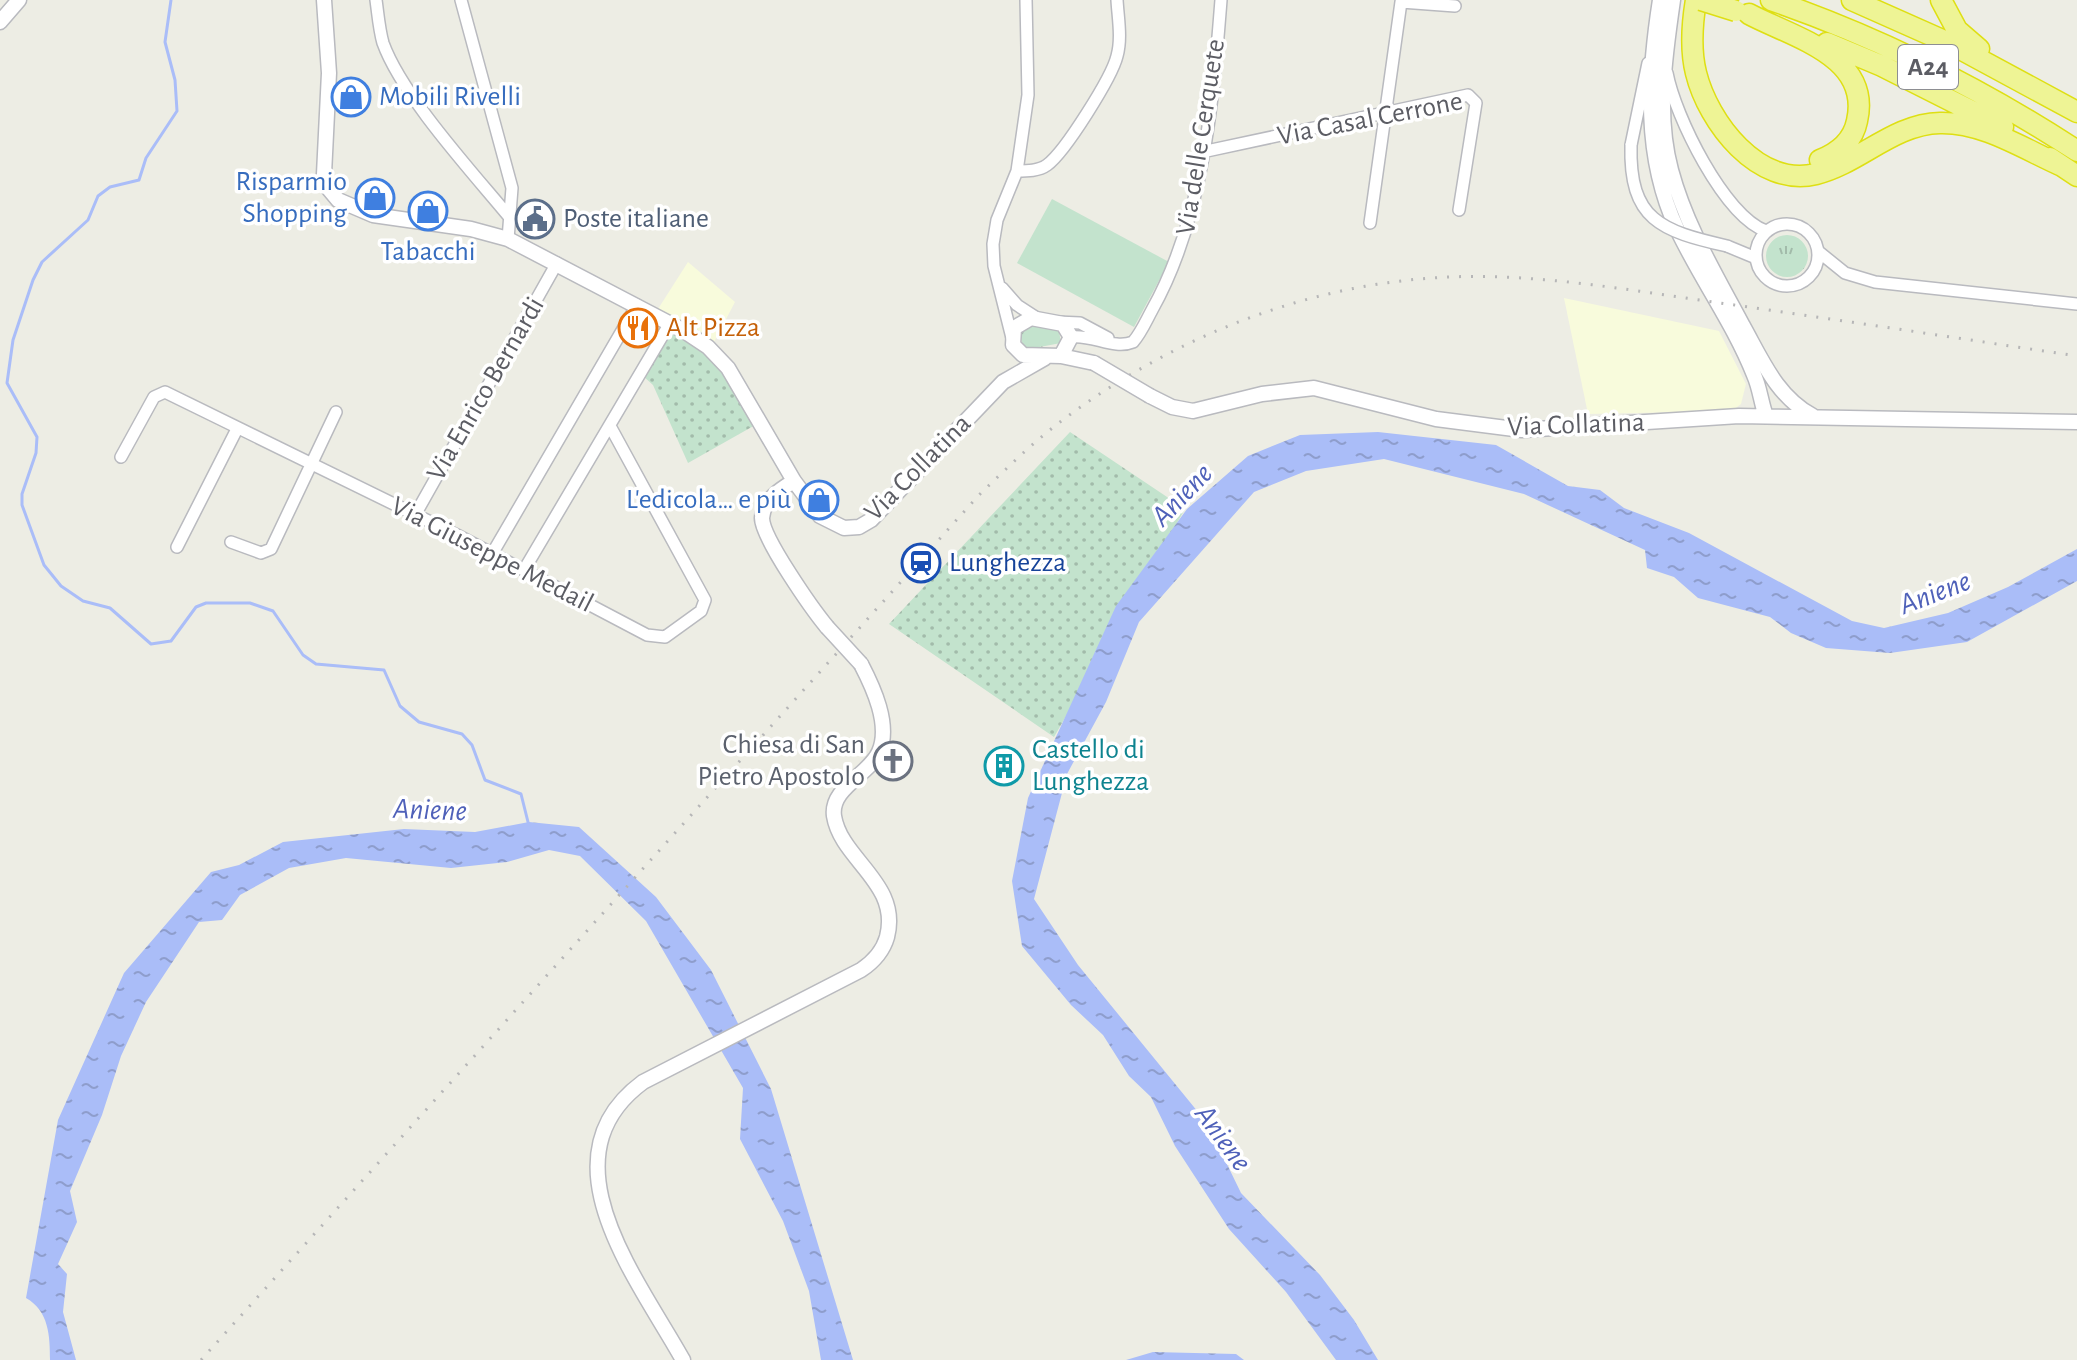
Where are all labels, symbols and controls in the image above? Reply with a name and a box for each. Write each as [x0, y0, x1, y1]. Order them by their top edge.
street label: Via delle Cerquete [1172, 37, 1230, 237]
road number: A24 [1898, 45, 1958, 89]
shop icon: Mobili Rivelli [330, 76, 372, 118]
place label: Mobili Rivelli [379, 83, 521, 111]
street label: Via Casal Cerrone [1275, 87, 1465, 151]
place label: Risparmio Shopping [235, 168, 347, 228]
shop icon: Risparmio Shopping [354, 177, 396, 219]
shop icon: Tabacchi [407, 190, 449, 232]
public building icon: Poste italiane [514, 198, 556, 240]
place label: Poste italiane [563, 205, 709, 233]
place label: Tabacchi [380, 238, 476, 266]
street label: Via Enrico Bernardi [422, 293, 550, 485]
restaurant icon: Alt Pizza [617, 307, 659, 349]
place label: Alt Pizza [666, 314, 760, 342]
street label: Via Collatina [859, 409, 977, 527]
street label: Via Collatina [1507, 409, 1645, 441]
water label: Aniene [1145, 458, 1218, 533]
shop icon: L'edicola… e più [798, 479, 840, 521]
place label: L'edicola… e più [626, 486, 791, 514]
street label: Via Giuseppe Medail [386, 492, 598, 618]
station icon: Lunghezza [900, 542, 942, 584]
place label: Lunghezza [949, 549, 1066, 577]
water label: Aniene [1894, 566, 1975, 621]
place label: Chiesa di San Pietro Apostolo [698, 731, 865, 791]
place label: Castello di Lunghezza [1032, 736, 1149, 796]
church icon: Chiesa di San Pietro Apostolo [872, 740, 914, 782]
building icon: Castello di Lunghezza [983, 745, 1025, 787]
water label: Aniene [392, 794, 467, 826]
water label: Aniene [1189, 1099, 1257, 1177]

